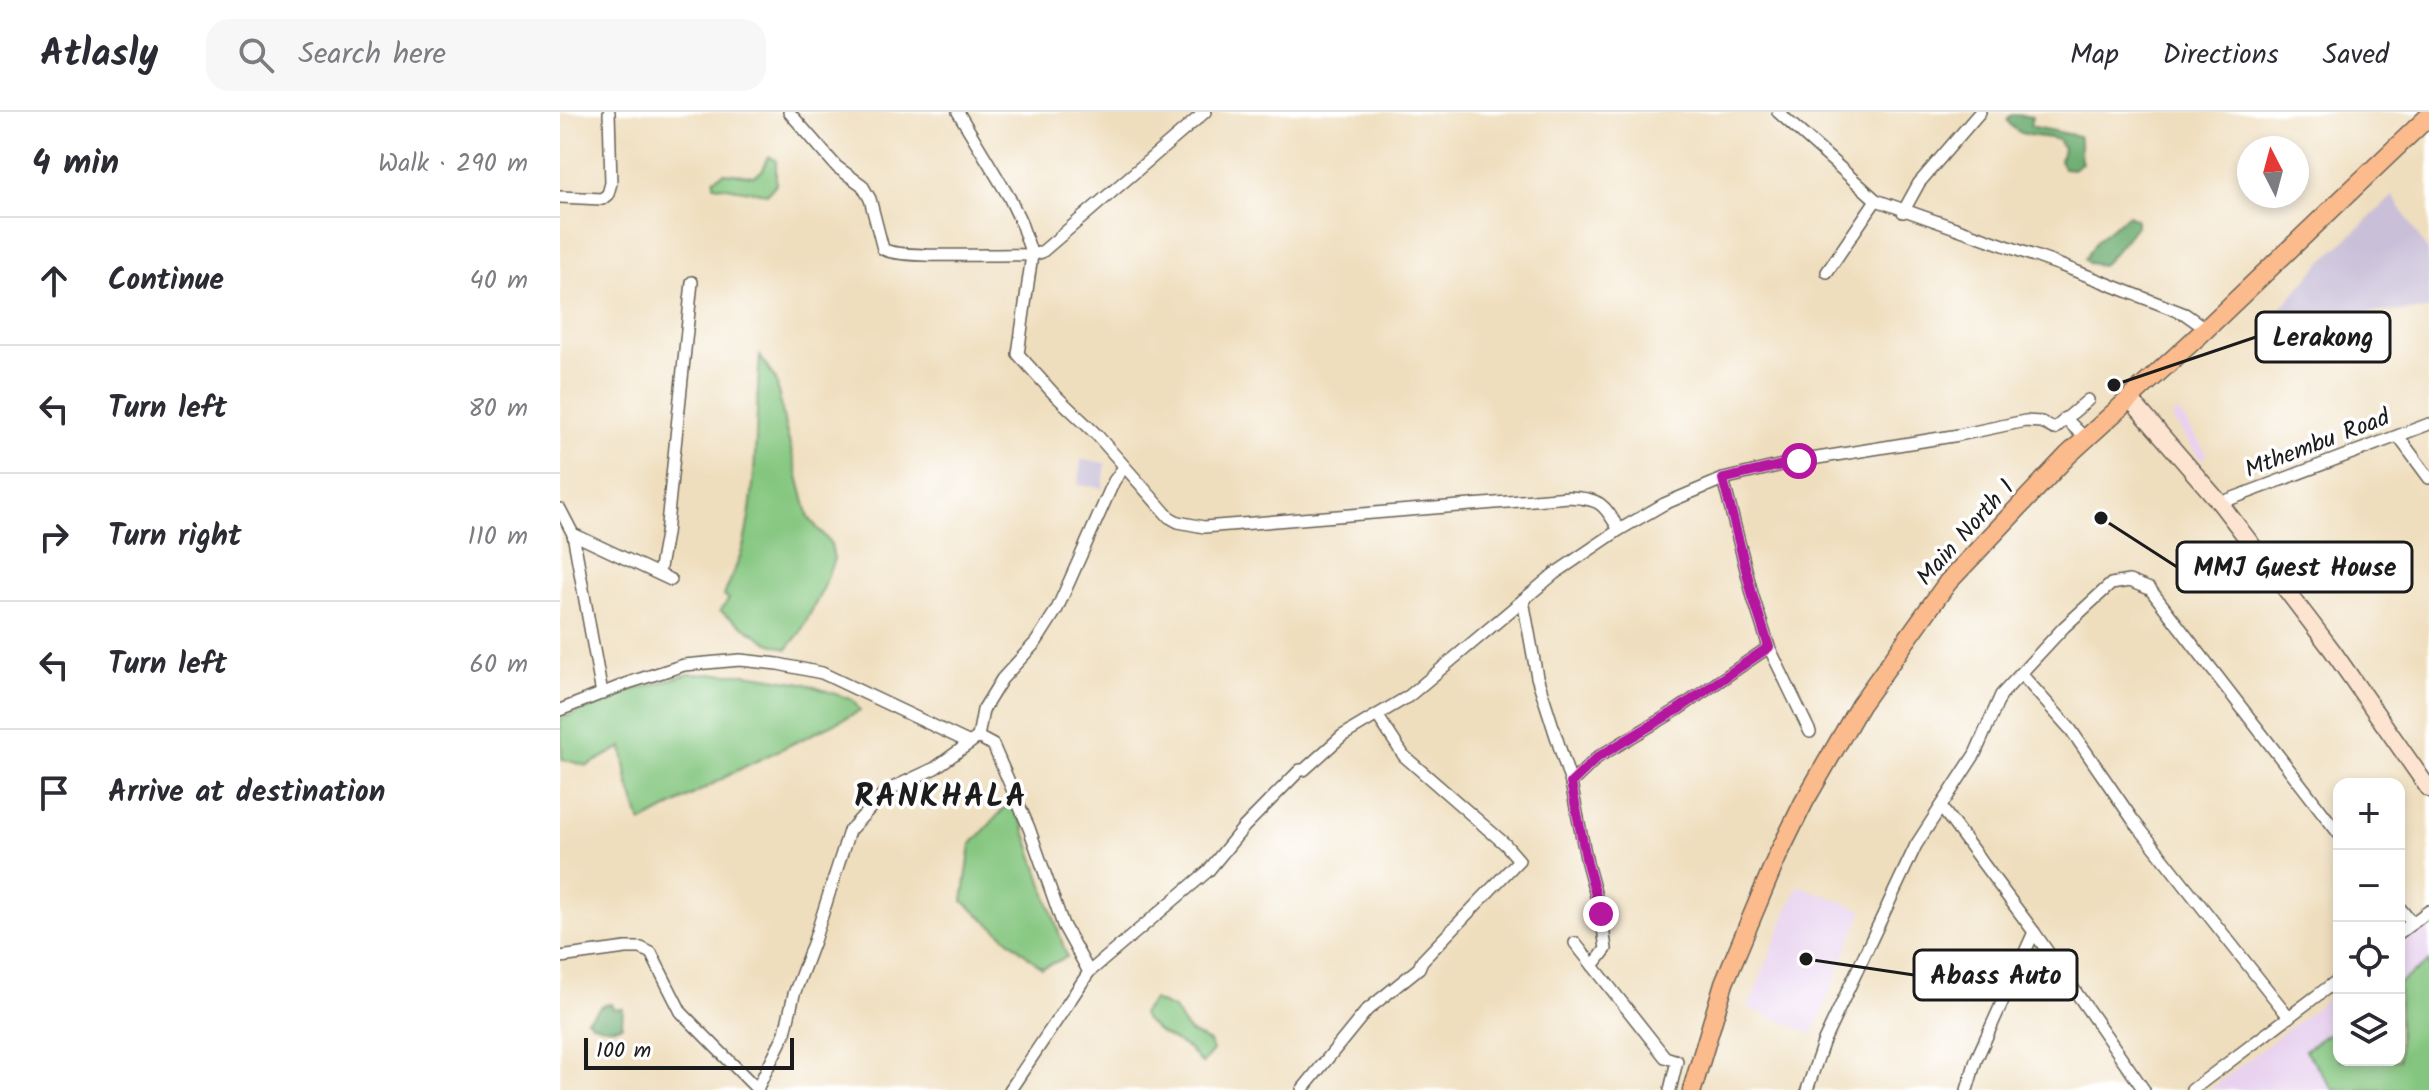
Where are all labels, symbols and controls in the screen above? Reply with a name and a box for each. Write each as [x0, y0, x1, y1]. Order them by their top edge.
search box [206, 19, 766, 91]
text: Atlasly [40, 25, 158, 85]
text: Search here [298, 31, 446, 79]
icon: search [234, 33, 278, 77]
text: Map [2070, 33, 2119, 78]
text: Directions [2163, 33, 2279, 78]
text: Saved [2323, 33, 2389, 78]
north arrow [2237, 136, 2309, 208]
text: 4 min [32, 137, 119, 191]
text: Walk · 290 m [378, 143, 528, 185]
text: Continue [108, 257, 224, 305]
icon: ahead [32, 259, 76, 303]
text: 40 m [470, 260, 528, 302]
callout: Lerakong [2256, 312, 2390, 362]
text: Lerakong [2272, 318, 2374, 360]
text: Turn left [108, 385, 227, 433]
icon: left [32, 387, 76, 431]
text: 80 m [468, 388, 528, 430]
street label: Mthembu Road [2239, 398, 2397, 490]
route start [1781, 443, 1817, 479]
street label: Main North 1 [1907, 471, 2025, 595]
text: Turn right [108, 513, 241, 561]
icon: right [32, 515, 76, 559]
text: 110 m [468, 516, 528, 558]
callout: MMJ Guest House [2177, 542, 2412, 592]
text: MMJ Guest House [2194, 548, 2397, 590]
text: Turn left [108, 641, 227, 689]
icon: left [32, 643, 76, 687]
text: 60 m [469, 644, 528, 686]
text: Arrive at destination [108, 769, 385, 817]
icon: arrive [32, 771, 76, 815]
district label: RANKHALA [854, 772, 1028, 823]
map controls [2333, 778, 2405, 1066]
button: + [2333, 778, 2405, 850]
button: − [2333, 850, 2405, 922]
route end [1583, 896, 1619, 932]
button: locate [2333, 922, 2405, 994]
callout: Abass Auto [1914, 950, 2077, 1000]
text: Abass Auto [1930, 956, 2062, 998]
button: layers [2333, 994, 2405, 1066]
scale bar [584, 1034, 794, 1070]
text: 100 m [596, 1034, 651, 1069]

